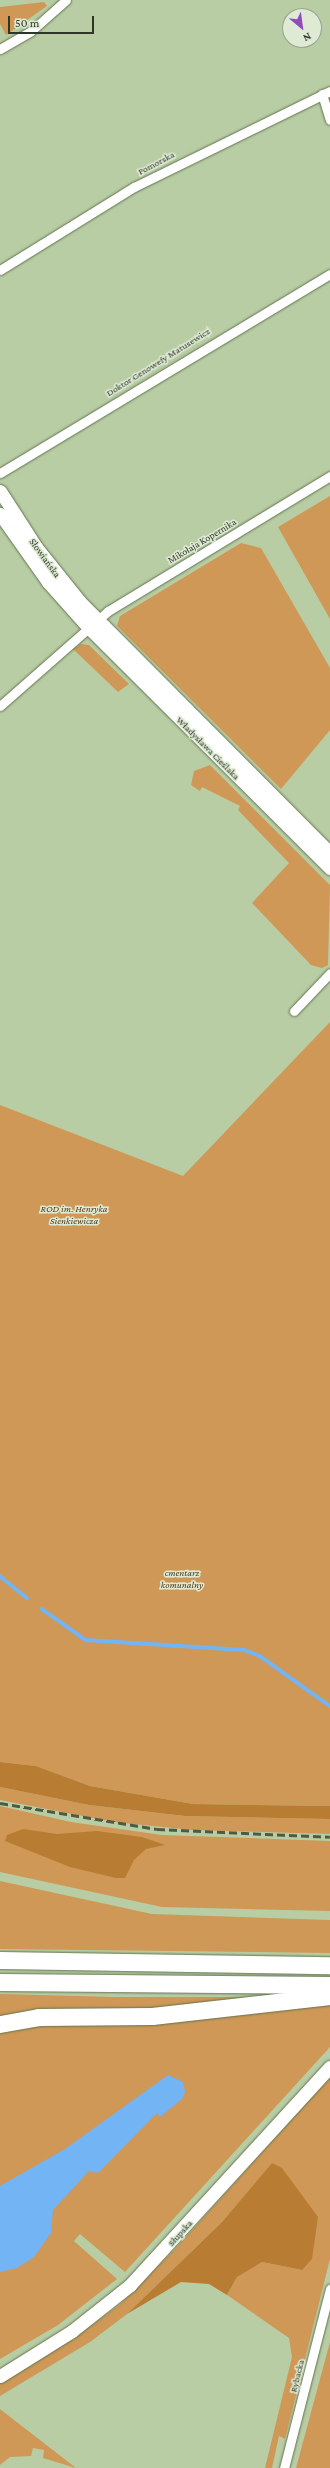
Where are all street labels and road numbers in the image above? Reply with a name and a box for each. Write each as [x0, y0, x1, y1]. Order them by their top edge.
street label: Pomorska [136, 148, 176, 178]
street label: Doktor Genowefy Matusewicz [104, 325, 212, 399]
street label: Mikołaja Kopernika [166, 516, 238, 566]
street label: Słowiańska [27, 536, 63, 580]
street label: Władysława Cieślaka [174, 714, 242, 782]
street label: Słupska [165, 2217, 195, 2249]
street label: Rybacka [287, 2358, 307, 2394]

